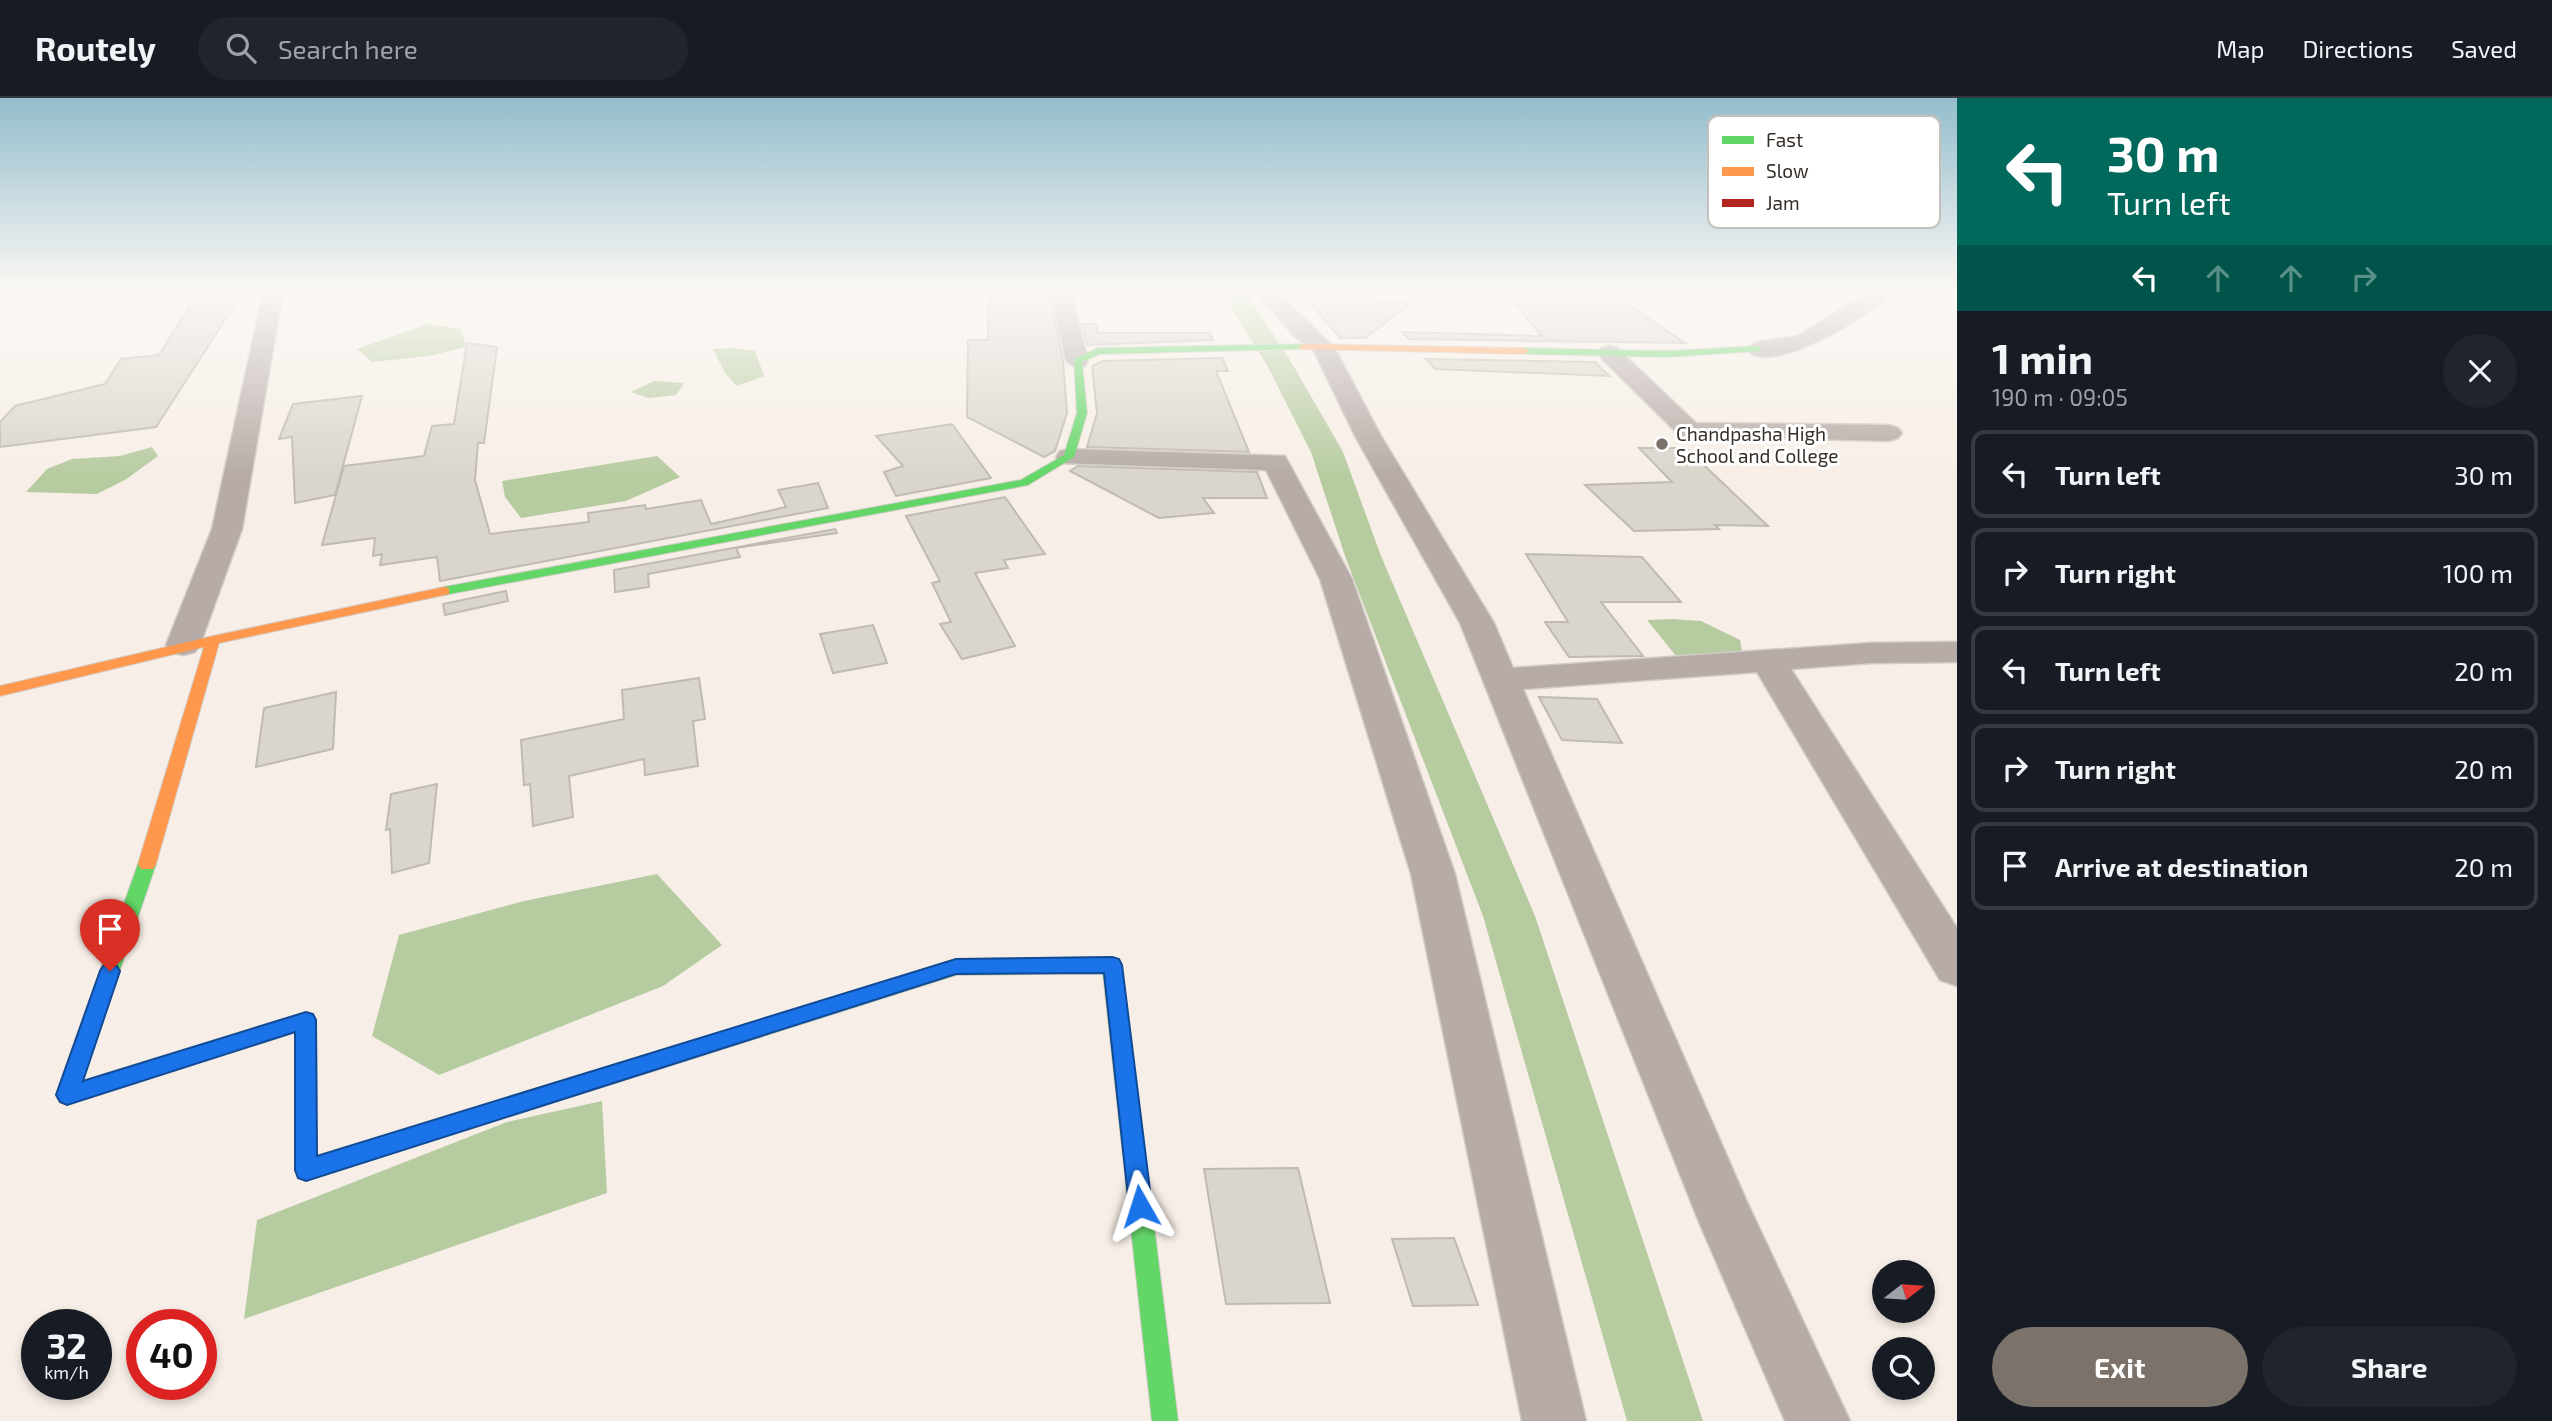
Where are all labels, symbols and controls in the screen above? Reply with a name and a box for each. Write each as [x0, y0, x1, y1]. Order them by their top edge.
search box [198, 17, 688, 80]
text: Routely [35, 28, 156, 68]
icon: search [222, 29, 260, 67]
text: Search here [278, 33, 418, 64]
text: Map [2216, 34, 2264, 63]
text: Directions [2302, 34, 2413, 63]
text: Saved [2451, 34, 2517, 63]
legend [1708, 116, 1940, 228]
text: 30 m [2107, 123, 2219, 182]
icon: left [1992, 126, 2083, 217]
text: Fast [1766, 128, 1803, 151]
text: Slow [1766, 159, 1809, 182]
text: Turn left [2107, 183, 2231, 221]
text: Jam [1766, 191, 1800, 214]
icon: left [2126, 259, 2164, 297]
icon: ahead [2199, 259, 2237, 297]
icon: ahead [2272, 259, 2310, 297]
icon: right [2345, 259, 2383, 297]
text: 1 min [1992, 332, 2093, 382]
button: close [2443, 334, 2517, 408]
text: 190 m · 09:05 [1992, 383, 2128, 411]
place label: Chandpasha High School and College [1676, 422, 1838, 467]
marker: Chandpasha High School and College [1654, 436, 1670, 452]
icon: left [1996, 455, 2034, 493]
text: Turn left [2055, 459, 2161, 490]
text: 30 m [2454, 459, 2513, 490]
icon: right [1996, 553, 2034, 591]
text: Turn right [2055, 557, 2176, 588]
text: 100 m [2443, 557, 2513, 588]
icon: left [1996, 651, 2034, 689]
text: Turn left [2055, 655, 2161, 686]
text: 20 m [2454, 655, 2513, 686]
icon: right [1996, 749, 2034, 787]
text: Turn right [2055, 753, 2176, 784]
text: 20 m [2454, 753, 2513, 784]
icon: arrive [1996, 847, 2034, 885]
text: Arrive at destination [2055, 851, 2308, 882]
text: 20 m [2454, 851, 2513, 882]
pin [80, 899, 140, 971]
icon: arrive [91, 910, 129, 948]
position arrow [1103, 1169, 1177, 1243]
north arrow [1872, 1260, 1936, 1323]
map controls [1872, 1260, 1935, 1400]
speed limit sign: 40 [126, 1309, 217, 1400]
text: 32 [46, 1324, 87, 1366]
button: Exit [1992, 1327, 2248, 1407]
button: Share [2262, 1327, 2517, 1407]
button: search [1872, 1337, 1935, 1400]
text: km/h [44, 1361, 89, 1383]

